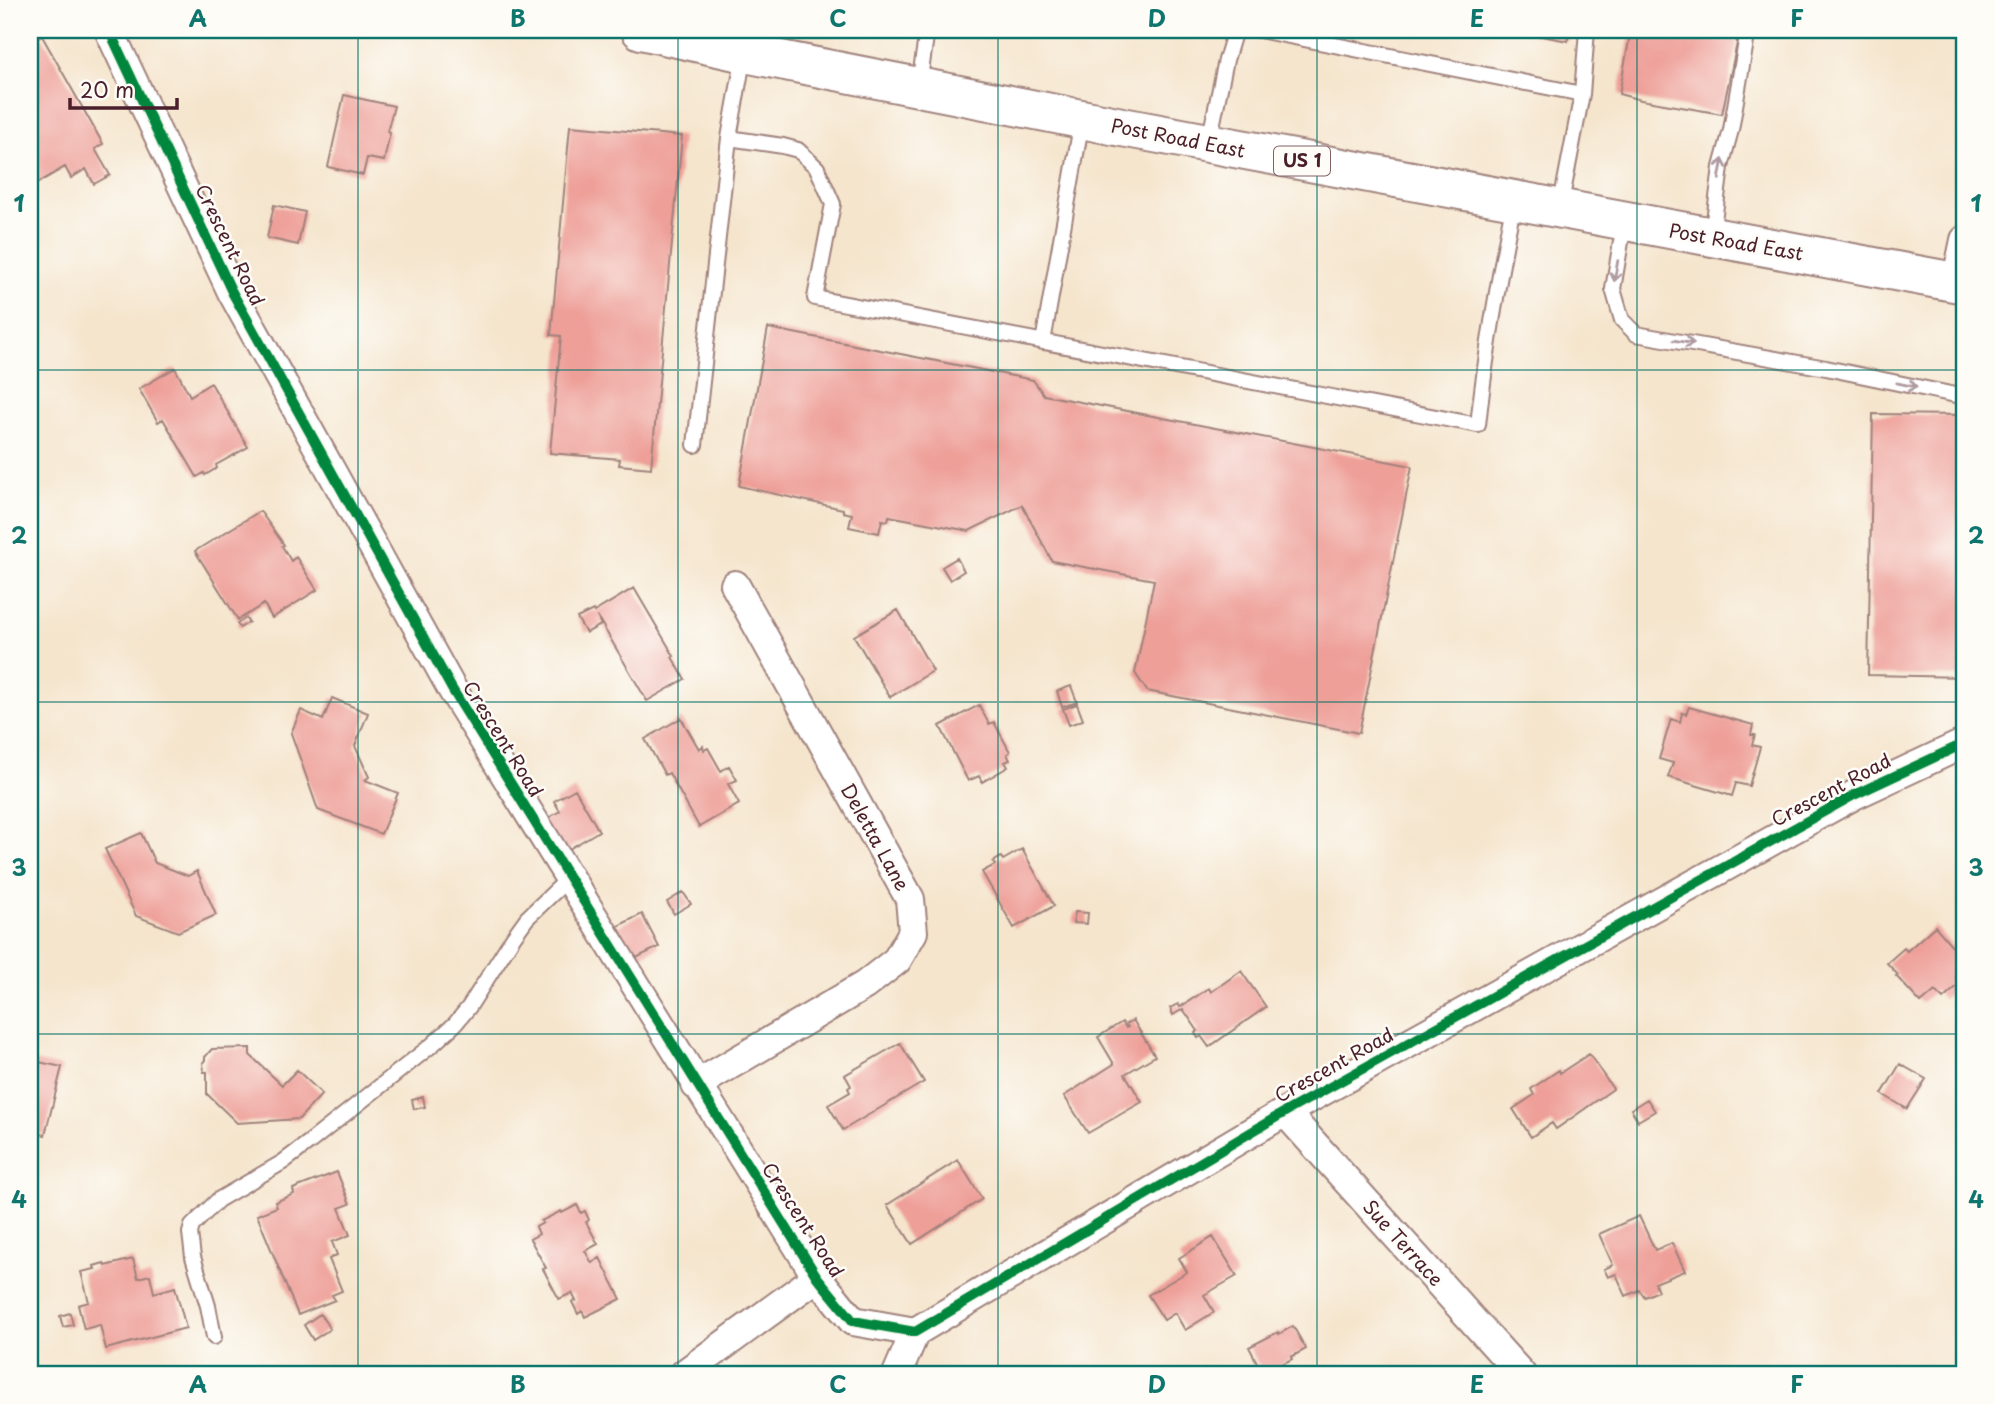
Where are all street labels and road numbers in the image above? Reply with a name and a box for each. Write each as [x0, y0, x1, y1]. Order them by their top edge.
street label: Post Road East [1109, 110, 1248, 164]
road number: US 1 [1274, 146, 1330, 176]
street label: Crescent Road [189, 179, 272, 310]
street label: Post Road East [1667, 215, 1806, 267]
street label: Crescent Road [457, 675, 551, 802]
street label: Crescent Road [1766, 746, 1896, 833]
street label: Deletta Lane [835, 778, 917, 896]
street label: Crescent Road [1269, 1020, 1398, 1108]
street label: Crescent Road [756, 1156, 852, 1283]
street label: Sue Terrace [1357, 1193, 1450, 1292]

